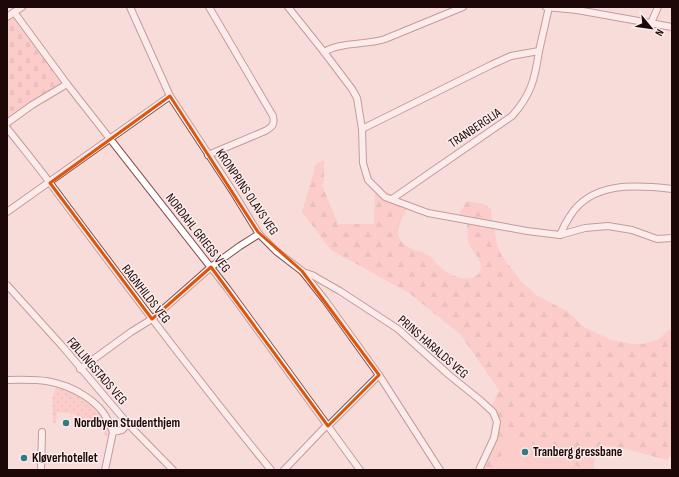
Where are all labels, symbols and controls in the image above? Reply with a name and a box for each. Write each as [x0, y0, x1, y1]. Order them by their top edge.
north arrow [631, 8, 671, 48]
text: N [652, 27, 666, 38]
street label: TRANBERGLIA [446, 104, 505, 151]
street label: KRONPRINS OLAVS VEG [212, 146, 282, 238]
street label: NORDAHL GRIEGS VEG [162, 190, 234, 276]
street label: RAGNHILDS VEG [118, 261, 174, 327]
street label: PRINS HARALDS VEG [394, 312, 472, 382]
street label: FØLLINGSTADS VEG [63, 334, 131, 408]
place label: Nordbyen Studenthjem [74, 415, 180, 431]
marker: Nordbyen Studenthjem [61, 418, 71, 428]
place label: Tranberg gressbane [533, 444, 623, 460]
marker: Tranberg gressbane [520, 447, 530, 457]
place label: Kløverhotellet [32, 450, 99, 466]
marker: Kløverhotellet [19, 453, 29, 463]

